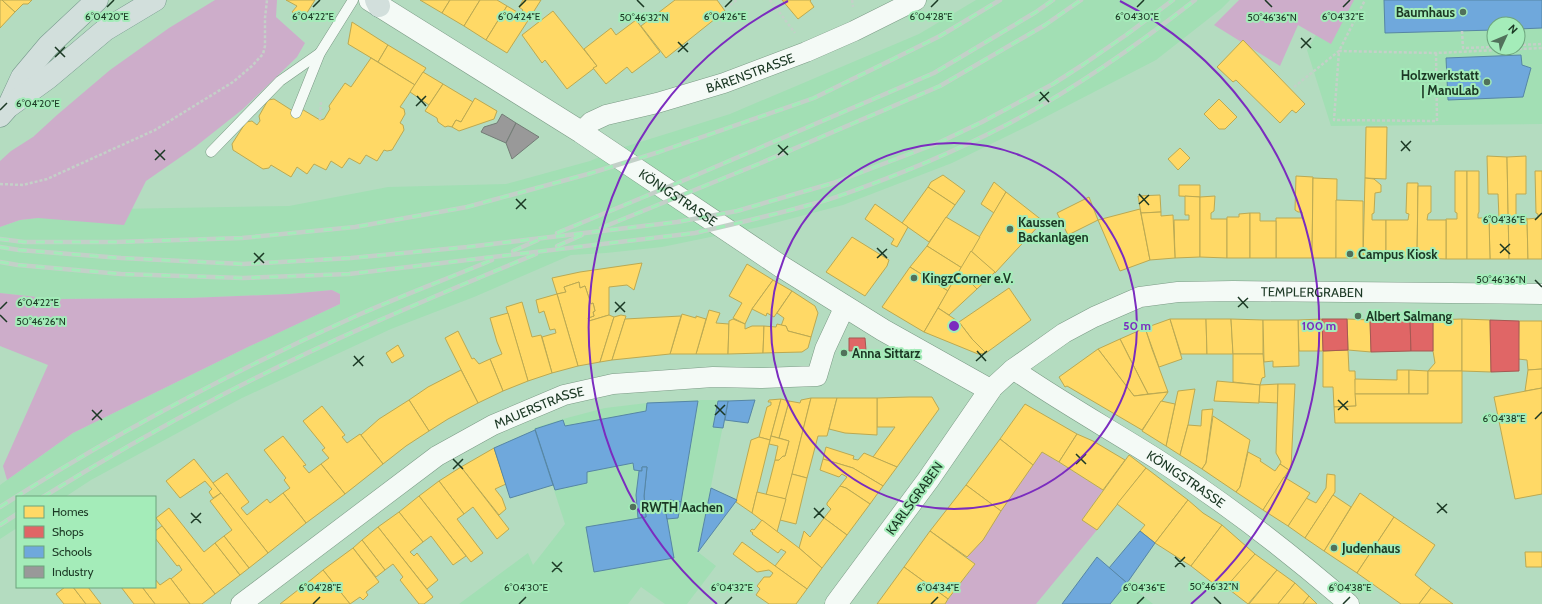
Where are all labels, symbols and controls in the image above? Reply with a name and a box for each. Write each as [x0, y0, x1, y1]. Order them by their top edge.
place label: Baumhaus [1396, 4, 1455, 20]
marker: Baumhaus [1458, 7, 1468, 17]
text: 6°04'20"E [85, 10, 129, 23]
text: 6°04'22"E [292, 10, 334, 23]
text: 6°04'24"E [498, 10, 541, 23]
text: 6°04'26"E [704, 10, 747, 23]
text: 6°04'28"E [910, 10, 953, 23]
text: 6°04'30"E [1115, 10, 1159, 23]
text: 6°04'32"E [1322, 10, 1365, 23]
text: 50°46'32"N [619, 11, 669, 24]
text: 50°46'36"N [1247, 11, 1297, 24]
north arrow [1486, 16, 1526, 56]
text: N [1505, 21, 1521, 37]
street label: BÄRENSTRASSE [704, 49, 796, 96]
place label: Holzwerkstatt | ManuLab [1401, 67, 1480, 99]
marker: Holzwerkstatt | ManuLab [1482, 77, 1492, 87]
text: 6°04'20"E [16, 97, 60, 110]
street label: KÖNIGSTRASSE [636, 165, 720, 229]
text: 6°04'36"E [1483, 213, 1526, 226]
place label: Kaussen Backanlagen [1018, 214, 1089, 245]
marker: Kaussen Backanlagen [1005, 224, 1015, 234]
place label: Campus Kiosk [1358, 246, 1438, 262]
marker: Campus Kiosk [1345, 249, 1355, 259]
place label: KingzCorner e.V. [922, 270, 1014, 286]
marker: KingzCorner e.V. [909, 273, 919, 283]
text: 50°46'36"N [1476, 273, 1526, 286]
street label: TEMPLERGRABEN [1261, 283, 1363, 300]
text: 6°04'22"E [17, 296, 59, 309]
place label: Albert Salmang [1366, 308, 1453, 324]
marker: Albert Salmang [1353, 311, 1363, 321]
text: 50°46'26"N [16, 315, 66, 328]
text: 50 m [1123, 318, 1151, 333]
text: 100 m [1302, 318, 1336, 333]
centre of rings [947, 319, 961, 333]
place label: Anna Sittarz [852, 345, 920, 361]
marker: Anna Sittarz [839, 348, 849, 358]
street label: MAUERSTRASSE [491, 383, 585, 432]
text: 6°04'38"E [1482, 412, 1526, 425]
street label: KÖNIGSTRASSE [1144, 447, 1228, 511]
street label: KARLSGRABEN [882, 459, 946, 537]
legend [16, 496, 156, 588]
place label: RWTH Aachen [641, 499, 723, 515]
marker: RWTH Aachen [628, 502, 638, 512]
text: Homes [52, 504, 89, 519]
text: Shops [52, 524, 84, 539]
place label: Judenhaus [1341, 540, 1401, 556]
marker: Judenhaus [1329, 543, 1339, 553]
text: Schools [52, 544, 92, 559]
text: Industry [52, 564, 93, 579]
text: 50°46'32"N [1189, 580, 1239, 593]
text: 6°04'28"E [299, 581, 342, 594]
text: 6°04'30"E [504, 581, 548, 594]
text: 6°04'32"E [711, 581, 754, 594]
text: 6°04'34"E [917, 581, 960, 594]
text: 6°04'36"E [1123, 581, 1166, 594]
text: 6°04'38"E [1328, 581, 1372, 594]

